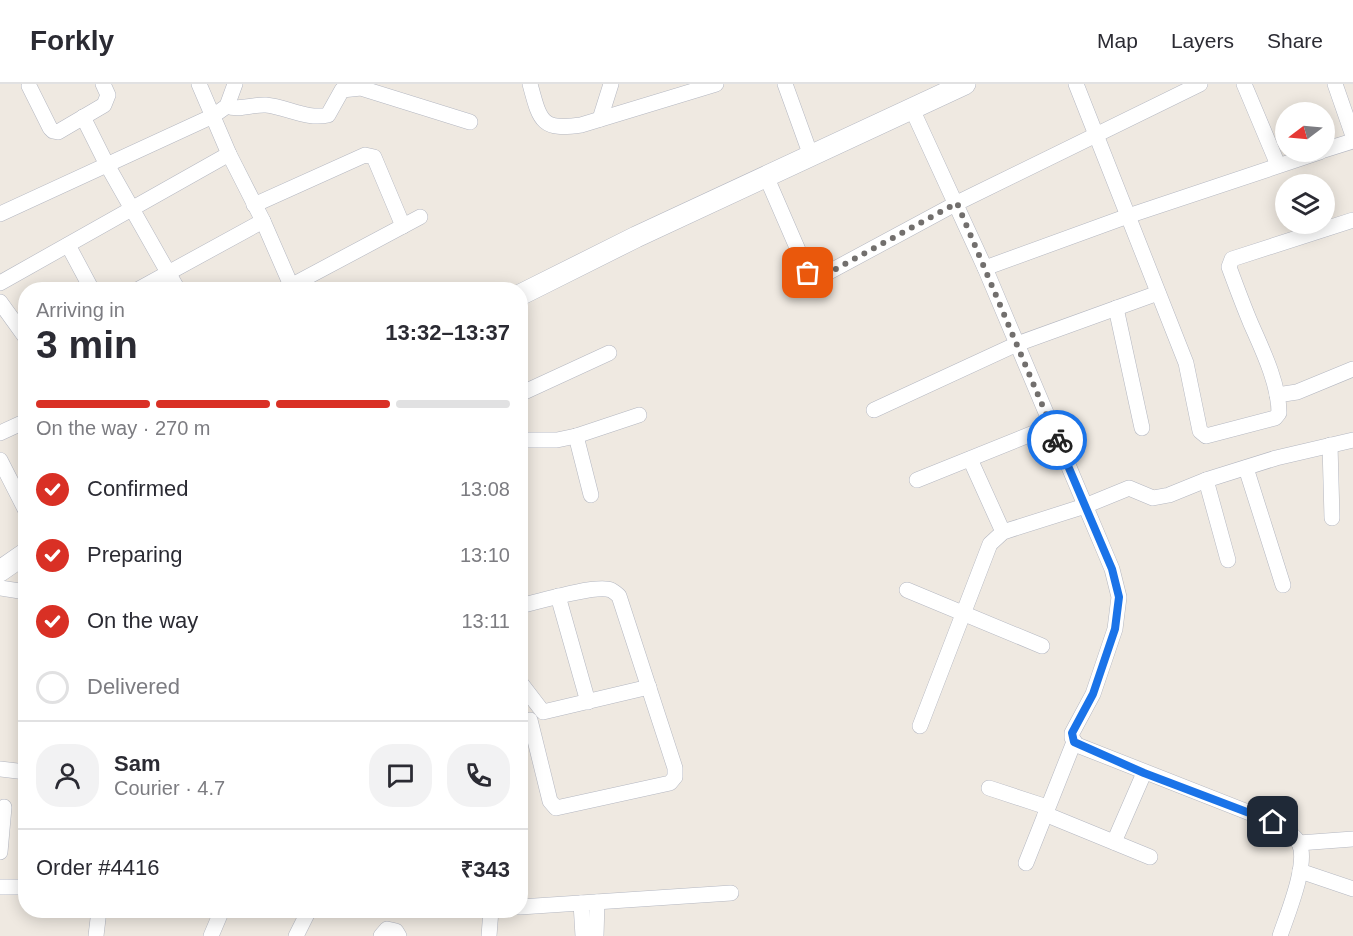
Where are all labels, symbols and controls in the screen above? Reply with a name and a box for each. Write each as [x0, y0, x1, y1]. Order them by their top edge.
text: Forkly [30, 25, 114, 56]
text: Map [1097, 29, 1138, 52]
text: Layers [1171, 29, 1234, 52]
text: Share [1267, 29, 1323, 52]
north arrow [1275, 102, 1335, 162]
map controls [1275, 102, 1335, 234]
button: layers [1275, 174, 1335, 234]
pin [782, 247, 833, 298]
icon: bag [791, 256, 824, 289]
text: Arriving in [36, 299, 125, 321]
text: 13:32–13:37 [385, 320, 510, 345]
text: 3 min [36, 323, 138, 366]
courier [1027, 410, 1087, 470]
text: On the way · 270 m [36, 417, 211, 439]
icon: bike [1041, 424, 1074, 457]
icon: check [36, 473, 69, 506]
text: Confirmed [87, 476, 188, 501]
text: 13:08 [460, 478, 510, 500]
icon: check [36, 539, 69, 572]
text: Preparing [87, 542, 182, 567]
text: 13:10 [460, 544, 510, 566]
icon: check [36, 605, 69, 638]
text: On the way [87, 608, 198, 633]
text: 13:11 [461, 610, 510, 632]
text: Delivered [87, 674, 180, 699]
button: person [36, 744, 99, 807]
button: chat [369, 744, 432, 807]
button: phone [447, 744, 510, 807]
text: Sam [114, 751, 160, 776]
text: Courier · 4.7 [114, 777, 225, 799]
pin [1247, 796, 1298, 847]
icon: home [1256, 805, 1289, 838]
text: Order #4416 [36, 855, 160, 880]
text: ₹343 [461, 857, 510, 882]

